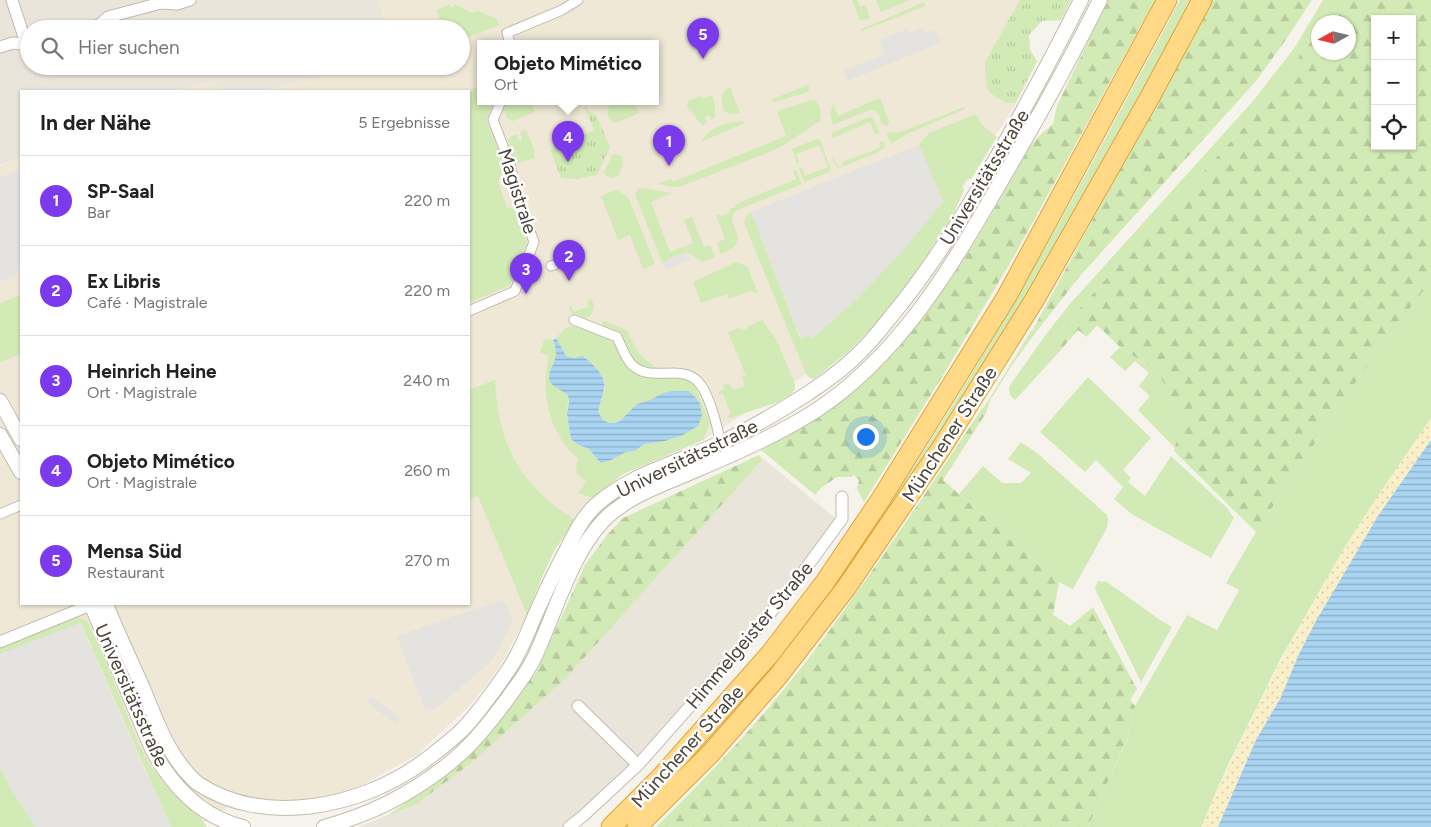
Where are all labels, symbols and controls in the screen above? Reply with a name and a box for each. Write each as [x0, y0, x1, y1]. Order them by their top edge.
north arrow [1311, 15, 1356, 60]
map controls [1371, 15, 1416, 150]
button: + [1371, 15, 1416, 60]
pin: 5 [687, 18, 719, 59]
search box [20, 20, 470, 75]
icon: search [38, 34, 66, 62]
text: Hier suchen [78, 36, 179, 59]
popup [477, 40, 659, 105]
text: Objeto Mimético [494, 52, 642, 75]
button: − [1371, 60, 1416, 105]
text: Ort [494, 75, 518, 94]
street label: Universitätsstraße [935, 105, 1034, 249]
button: locate [1371, 105, 1416, 150]
text: In der Nähe [40, 110, 151, 135]
text: 5 Ergebnisse [358, 113, 450, 132]
pin: 4 [552, 121, 584, 162]
pin: 1 [653, 125, 685, 166]
street label: Magistrale [493, 146, 542, 237]
text: SP-Saal [87, 180, 154, 203]
text: 1 [53, 191, 59, 210]
text: 220 m [404, 191, 450, 210]
text: Bar [87, 203, 110, 222]
pin: 2 [553, 240, 585, 281]
pin: 3 [510, 253, 542, 294]
text: Ex Libris [87, 270, 160, 293]
text: 2 [51, 281, 61, 300]
text: 220 m [404, 281, 450, 300]
text: Café · Magistrale [87, 293, 207, 312]
text: Heinrich Heine [87, 360, 217, 383]
street label: Münchener Straße [897, 362, 1002, 506]
text: 3 [52, 371, 60, 390]
text: 240 m [403, 371, 450, 390]
text: Ort · Magistrale [87, 383, 197, 402]
street label: Universitätsstraße [613, 414, 762, 503]
your location [853, 424, 879, 450]
text: Objeto Mimético [87, 450, 235, 473]
text: 4 [51, 461, 61, 480]
text: 260 m [404, 461, 450, 480]
text: Ort · Magistrale [87, 473, 197, 492]
text: Mensa Süd [87, 540, 182, 563]
text: 5 [51, 551, 61, 570]
text: 270 m [405, 551, 450, 570]
street label: Himmelgeister Straße [681, 557, 818, 714]
text: Restaurant [87, 563, 165, 582]
street label: Universitätsstraße [90, 620, 173, 770]
street label: Münchener Straße [626, 680, 748, 812]

